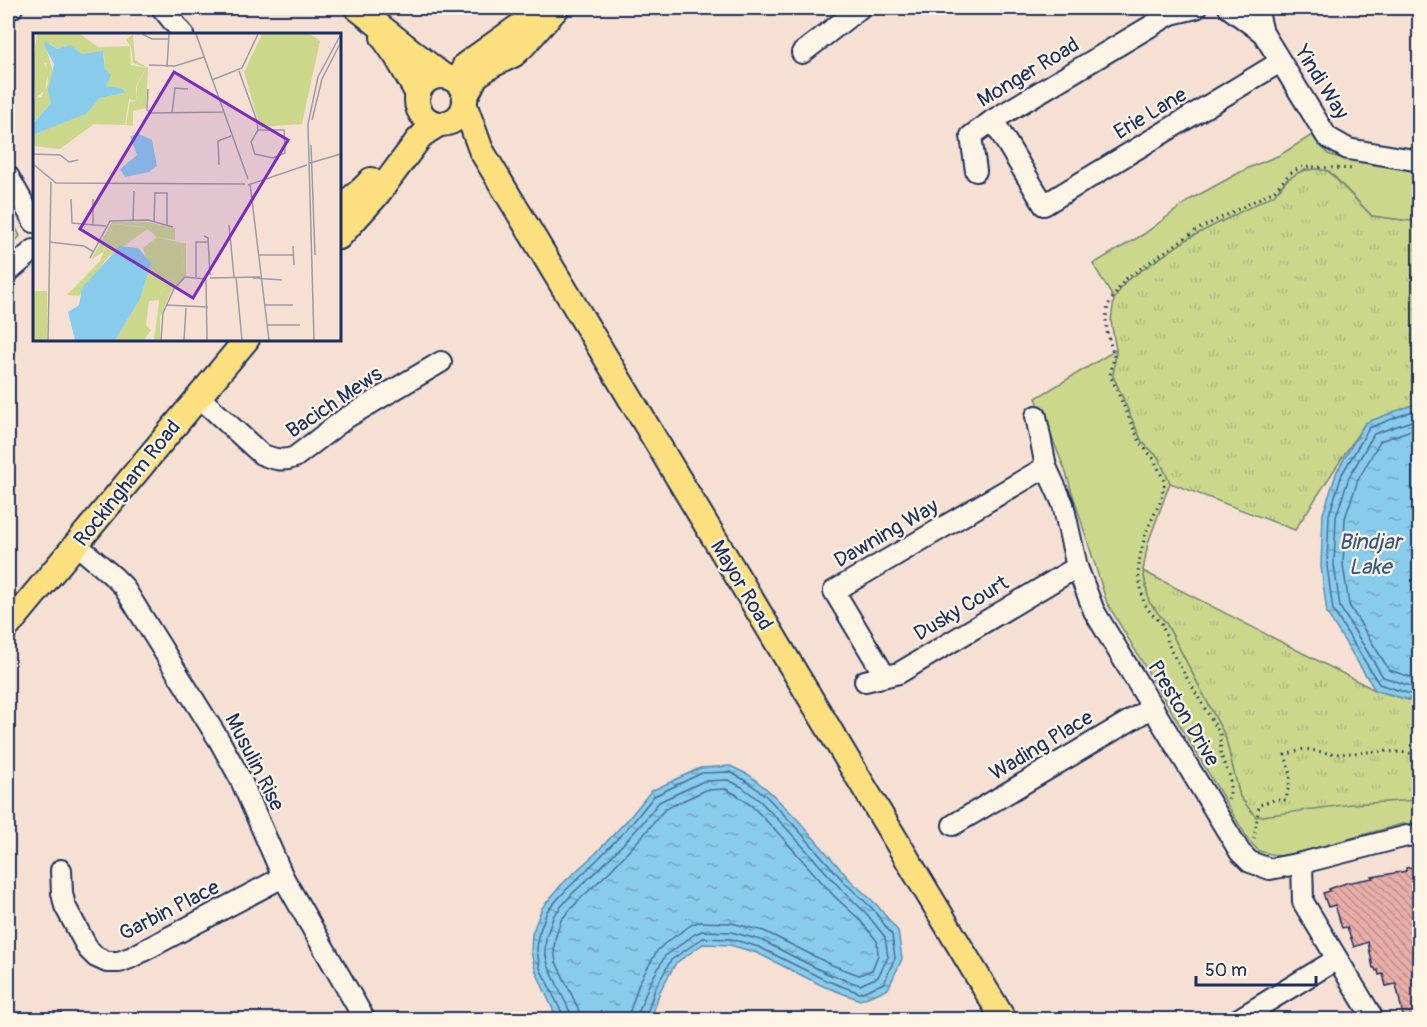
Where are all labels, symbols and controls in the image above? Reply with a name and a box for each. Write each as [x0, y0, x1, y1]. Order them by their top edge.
street label: Monger Road [972, 31, 1084, 113]
inset map [33, 33, 340, 340]
street label: Yindi Way [1288, 39, 1355, 124]
street label: Erie Lane [1109, 81, 1192, 146]
street label: Bacich Mews [281, 360, 388, 444]
street label: Rockingham Road [68, 414, 187, 552]
street label: Dawning Way [829, 493, 943, 574]
water label: Bindjar Lake [1339, 528, 1404, 581]
street label: Mayor Road [704, 535, 779, 635]
street label: Dusky Court [909, 569, 1014, 647]
street label: Preston Drive [1141, 655, 1226, 772]
street label: Wading Place [985, 704, 1098, 787]
street label: Musulin Rise [219, 709, 291, 816]
street label: Garbin Place [115, 873, 224, 947]
scale bar [1196, 949, 1316, 987]
text: 50 m [1205, 959, 1247, 982]

